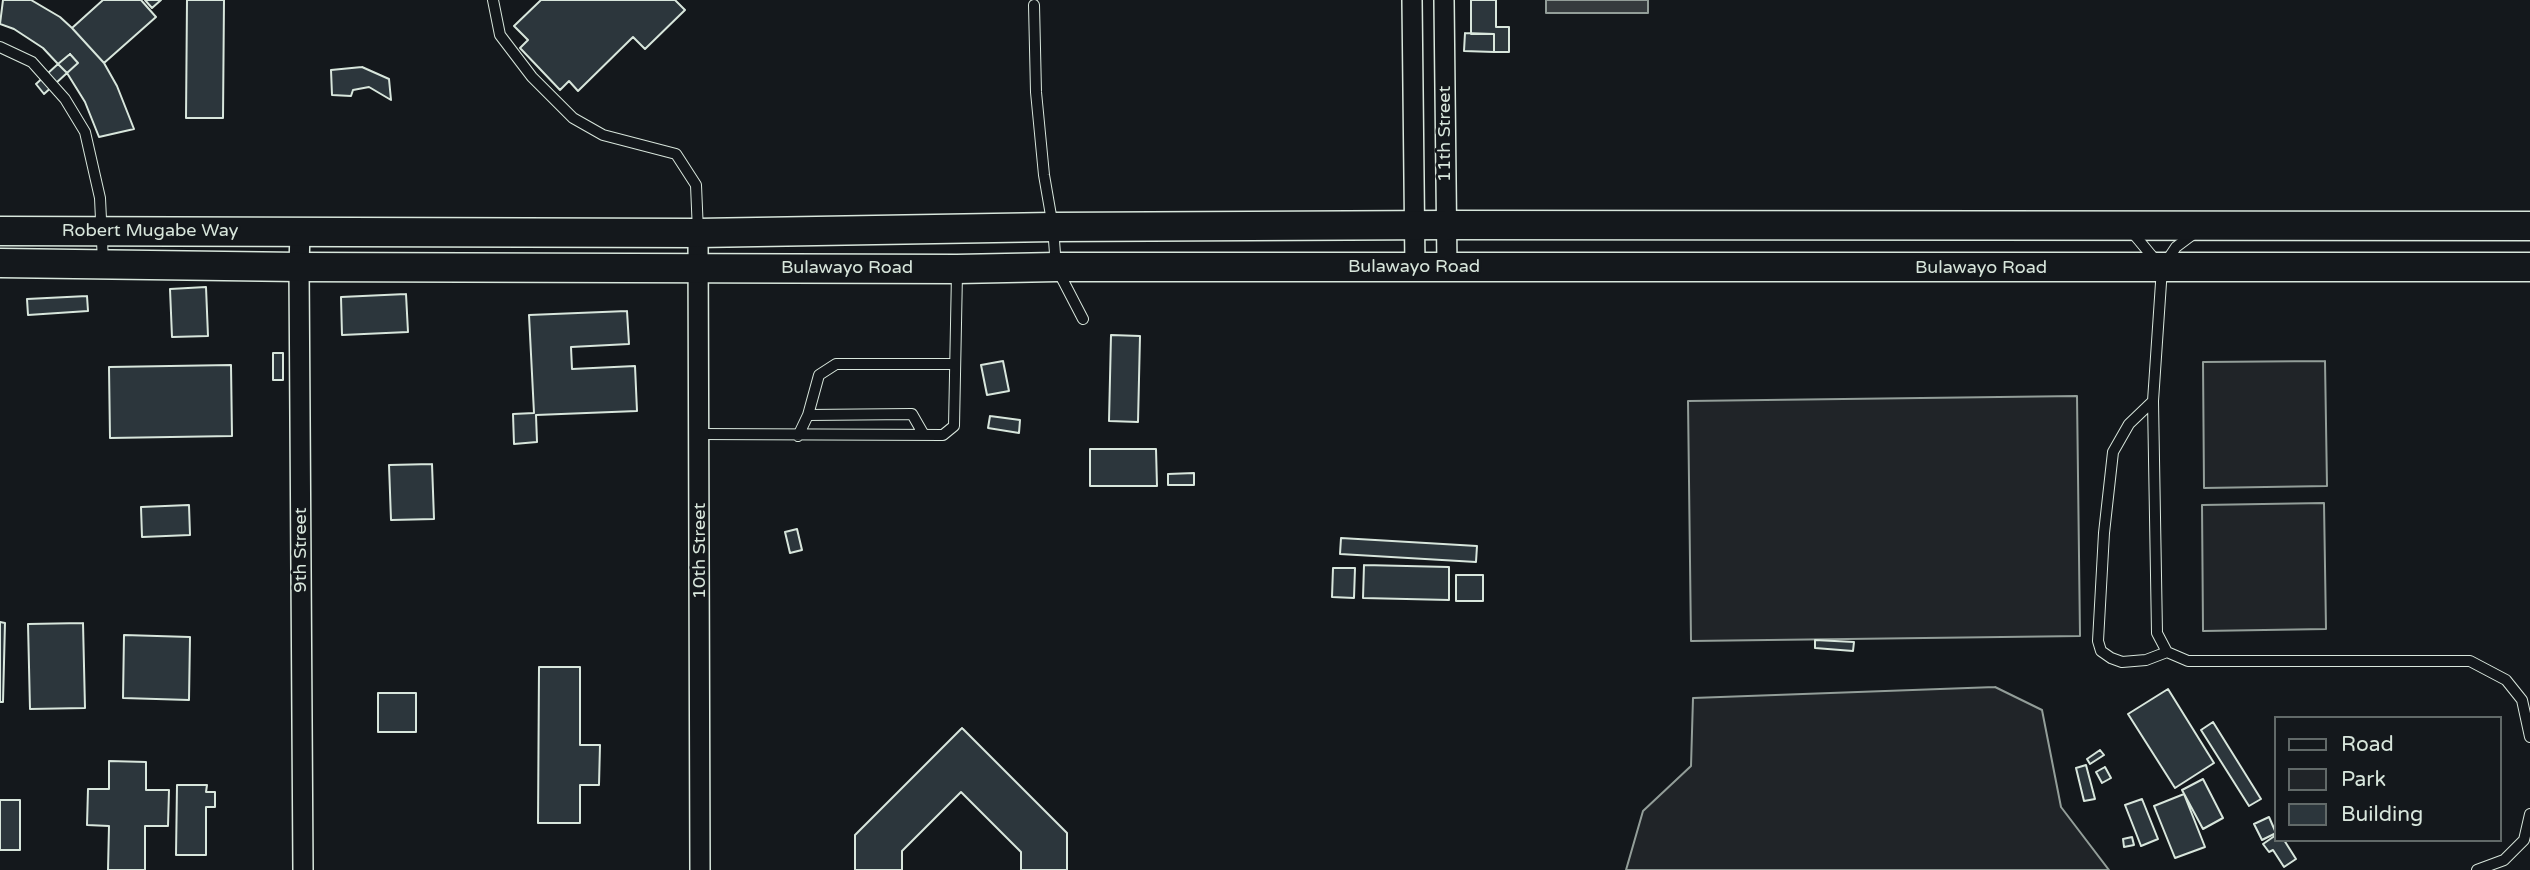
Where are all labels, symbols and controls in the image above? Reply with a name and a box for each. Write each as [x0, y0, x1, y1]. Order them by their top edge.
street label: 11th Street [1434, 86, 1456, 182]
street label: Robert Mugabe Way [62, 220, 238, 242]
street label: Bulawayo Road [1348, 256, 1480, 278]
street label: Bulawayo Road [781, 257, 913, 279]
street label: Bulawayo Road [1915, 257, 2047, 279]
street label: 10th Street [689, 503, 711, 599]
street label: 9th Street [290, 507, 312, 593]
legend [2274, 716, 2502, 842]
text: Road [2341, 732, 2394, 757]
text: Park [2341, 767, 2386, 792]
text: Building [2341, 802, 2423, 827]

